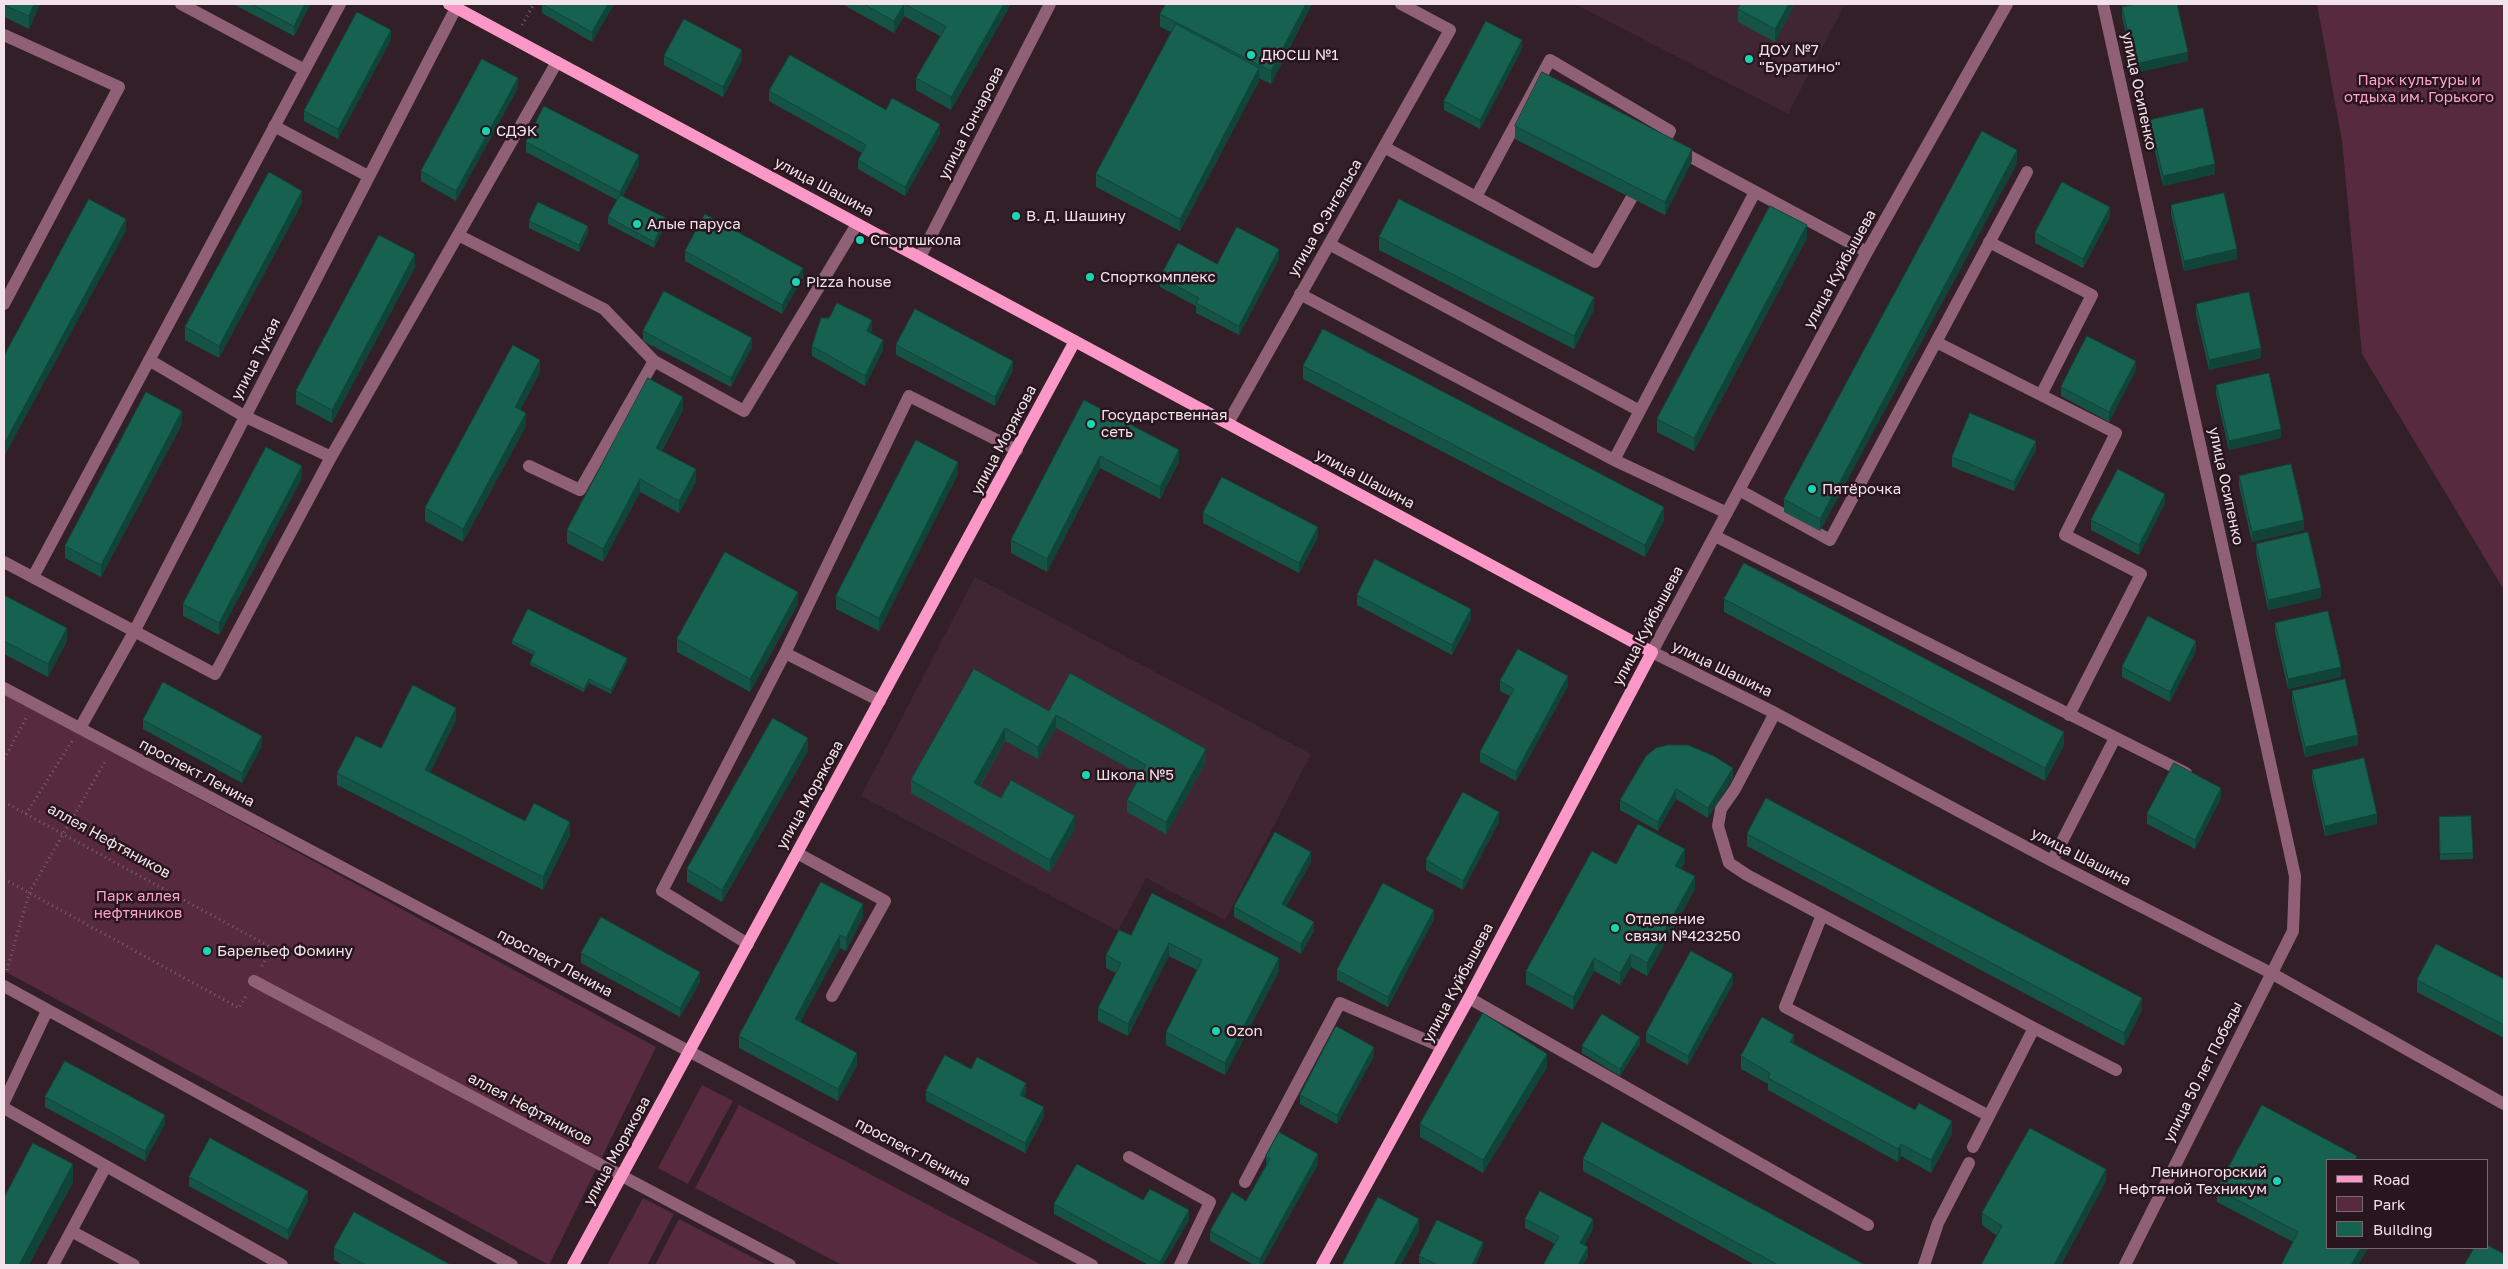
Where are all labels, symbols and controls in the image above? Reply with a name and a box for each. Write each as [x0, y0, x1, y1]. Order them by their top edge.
street label: улица Осипенко [2118, 30, 2160, 152]
place label: ДОУ №7 "Буратино" [1759, 41, 1841, 76]
place label: ДЮСШ №1 [1261, 46, 1338, 64]
marker: ДЮСШ №1 [1245, 49, 1257, 61]
marker: ДОУ №7 "Буратино" [1743, 53, 1755, 65]
street label: улица Гончарова [935, 63, 1007, 183]
park label: Парк культуры и отдыха им. Горького [2344, 71, 2494, 106]
place label: СДЭК [496, 122, 537, 140]
marker: СДЭК [480, 125, 492, 137]
street label: улица Шашина [771, 153, 877, 221]
street label: улица Ф.Энгельса [1284, 156, 1366, 280]
place label: В. Д. Шашину [1026, 207, 1126, 225]
street label: улица Куйбышева [1800, 207, 1880, 331]
marker: В. Д. Шашину [1010, 210, 1022, 222]
place label: Алые паруса [647, 215, 741, 233]
marker: Алые паруса [631, 218, 643, 230]
place label: Спортшкола [870, 231, 961, 249]
marker: Спортшкола [854, 234, 866, 246]
place label: Спорткомплекс [1100, 268, 1216, 286]
marker: Спорткомплекс [1084, 271, 1096, 283]
place label: Pizza house [806, 273, 891, 291]
marker: Pizza house [790, 276, 802, 288]
street label: улица Тукая [228, 315, 284, 403]
street label: улица Морякова [967, 382, 1041, 498]
place label: Государственная сеть [1101, 406, 1228, 441]
marker: Государственная сеть [1085, 418, 1097, 430]
street label: улица Осипенко [2205, 425, 2247, 547]
street label: улица Шашина [1312, 445, 1418, 513]
place label: Пятёрочка [1822, 480, 1901, 498]
marker: Пятёрочка [1806, 483, 1818, 495]
street label: улица Куйбышева [1609, 563, 1687, 689]
street label: улица Шашина [1669, 637, 1775, 701]
street label: проспект Ленина [136, 735, 258, 811]
street label: улица Морякова [773, 737, 847, 853]
place label: Школа №5 [1096, 766, 1174, 784]
marker: Школа №5 [1080, 769, 1092, 781]
street label: аллея Нефтяников [44, 800, 174, 882]
street label: улица Шашина [2028, 824, 2134, 890]
park label: Парк аллея нефтяников [94, 887, 182, 922]
place label: Отделение связи №423250 [1625, 910, 1741, 945]
street label: улица Куйбышева [1419, 920, 1497, 1046]
marker: Отделение связи №423250 [1609, 922, 1621, 934]
street label: проспект Ленина [494, 925, 616, 1001]
place label: Барельеф Фомину [217, 942, 353, 960]
marker: Барельеф Фомину [201, 945, 213, 957]
street label: улица 50 лет Победы [2160, 999, 2246, 1145]
place label: Ozon [1226, 1022, 1263, 1040]
marker: Ozon [1210, 1025, 1222, 1037]
street label: аллея Нефтяников [465, 1069, 595, 1149]
street label: улица Морякова [580, 1093, 654, 1209]
street label: проспект Ленина [852, 1114, 974, 1190]
legend [2326, 1159, 2488, 1249]
place label: Лениногорский Нефтяной Техникум [2118, 1163, 2267, 1198]
text: Road [2373, 1170, 2410, 1188]
marker: Лениногорский Нефтяной Техникум [2271, 1175, 2283, 1187]
text: Park [2373, 1195, 2405, 1213]
text: Building [2373, 1220, 2433, 1238]

